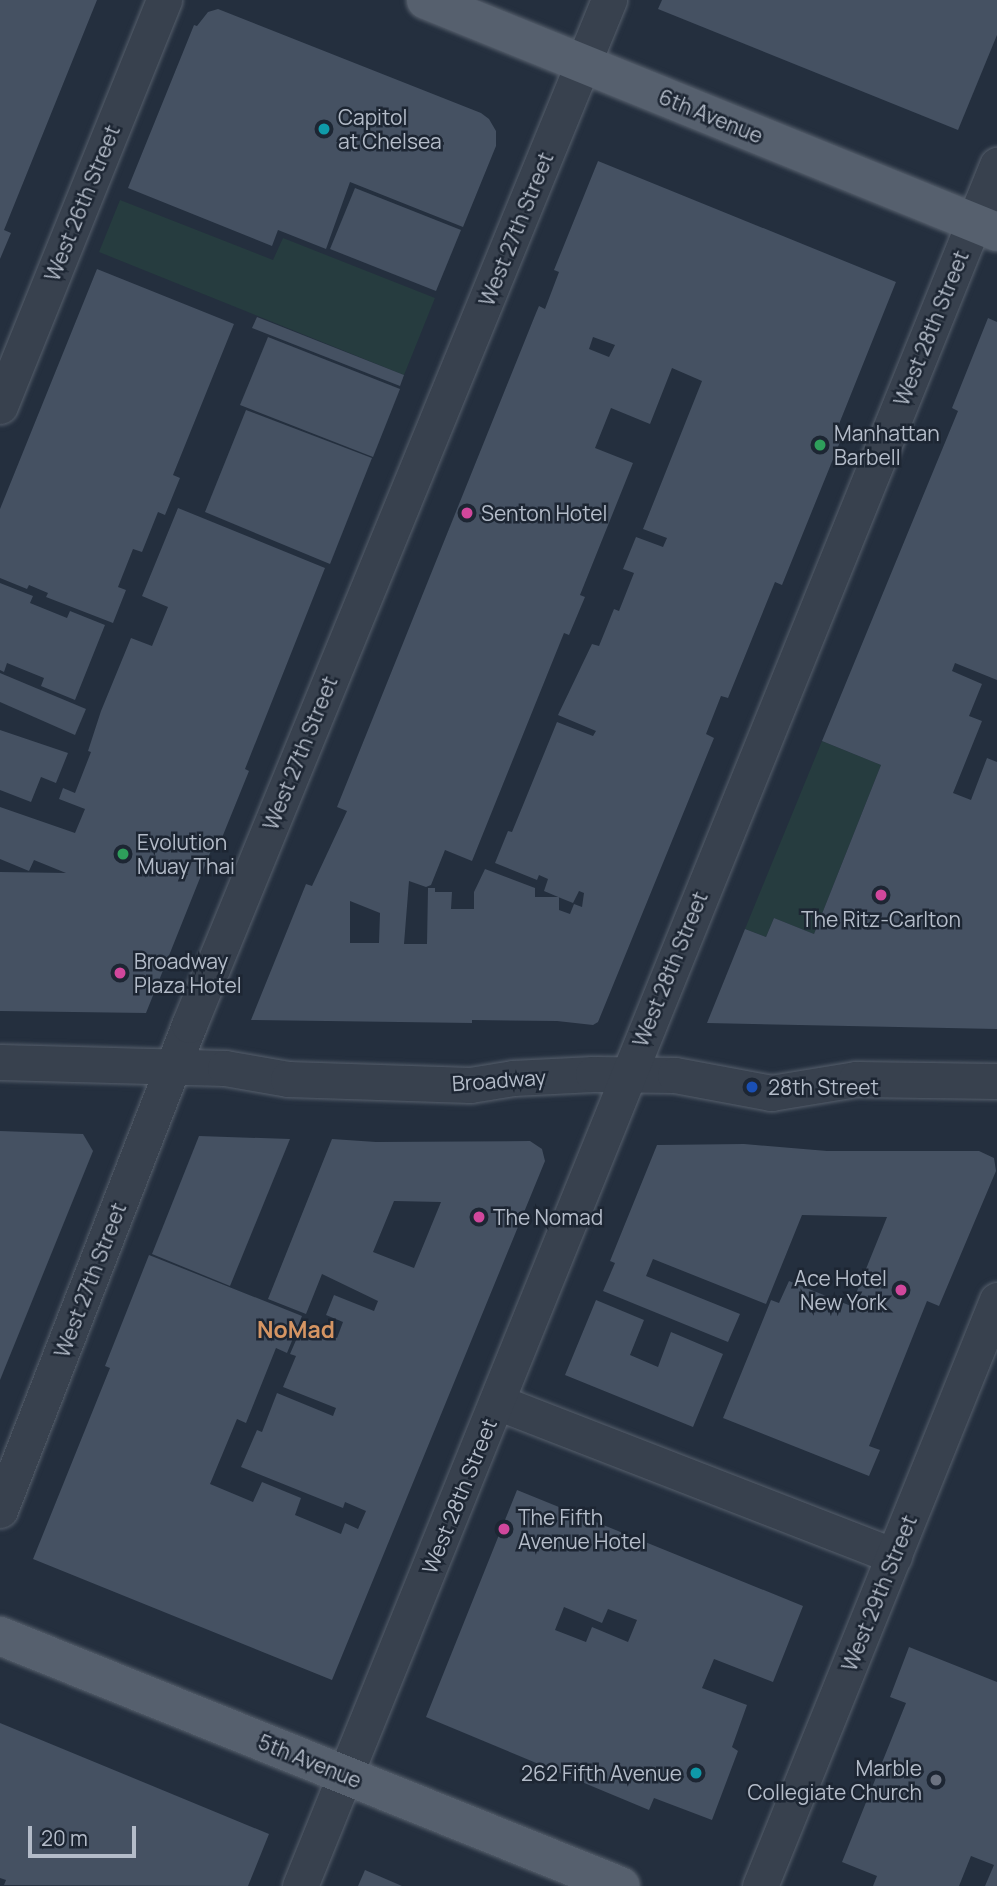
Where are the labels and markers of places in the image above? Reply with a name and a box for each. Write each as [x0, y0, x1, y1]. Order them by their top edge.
place label: Capitol at Chelsea [338, 104, 442, 154]
marker: Capitol at Chelsea [316, 121, 332, 137]
place label: Manhattan Barbell [834, 420, 940, 470]
marker: Manhattan Barbell [812, 437, 828, 453]
place label: Senton Hotel [481, 500, 607, 526]
marker: Senton Hotel [459, 505, 475, 521]
place label: Evolution Muay Thai [137, 829, 235, 879]
marker: Evolution Muay Thai [115, 846, 131, 862]
marker: The Ritz-Carlton [873, 887, 889, 903]
place label: The Ritz-Carlton [801, 906, 961, 932]
place label: Broadway Plaza Hotel [134, 948, 242, 998]
marker: Broadway Plaza Hotel [112, 965, 128, 981]
place label: 28th Street [768, 1074, 879, 1100]
marker: 28th Street [742, 1077, 762, 1097]
place label: The Nomad [493, 1204, 603, 1230]
marker: The Nomad [471, 1209, 487, 1225]
place label: Ace Hotel New York [794, 1265, 887, 1315]
marker: Ace Hotel New York [893, 1282, 909, 1298]
place label: The Fifth Avenue Hotel [518, 1504, 646, 1554]
marker: The Fifth Avenue Hotel [496, 1521, 512, 1537]
place label: Marble Collegiate Church [748, 1755, 922, 1805]
place label: 262 Fifth Avenue [521, 1760, 682, 1786]
marker: 262 Fifth Avenue [688, 1765, 704, 1781]
marker: Marble Collegiate Church [928, 1772, 944, 1788]

